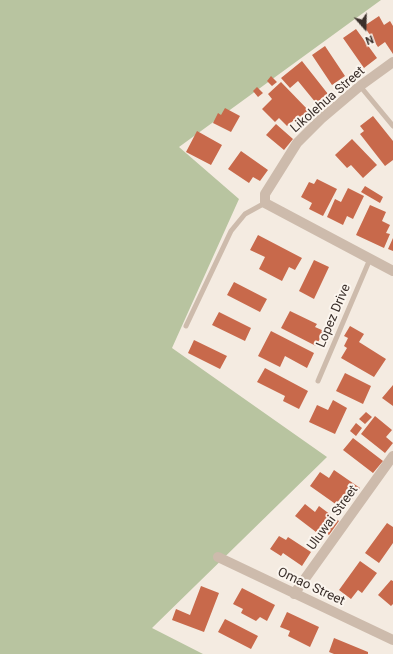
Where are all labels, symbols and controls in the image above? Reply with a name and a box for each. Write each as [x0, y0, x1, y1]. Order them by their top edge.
north arrow [345, 8, 385, 48]
text: N [363, 32, 375, 47]
street label: Likolehua Street [288, 64, 368, 136]
street label: Lopez Drive [314, 282, 354, 350]
street label: Uluwai Street [304, 483, 362, 553]
street label: Omao Street [275, 565, 347, 609]

